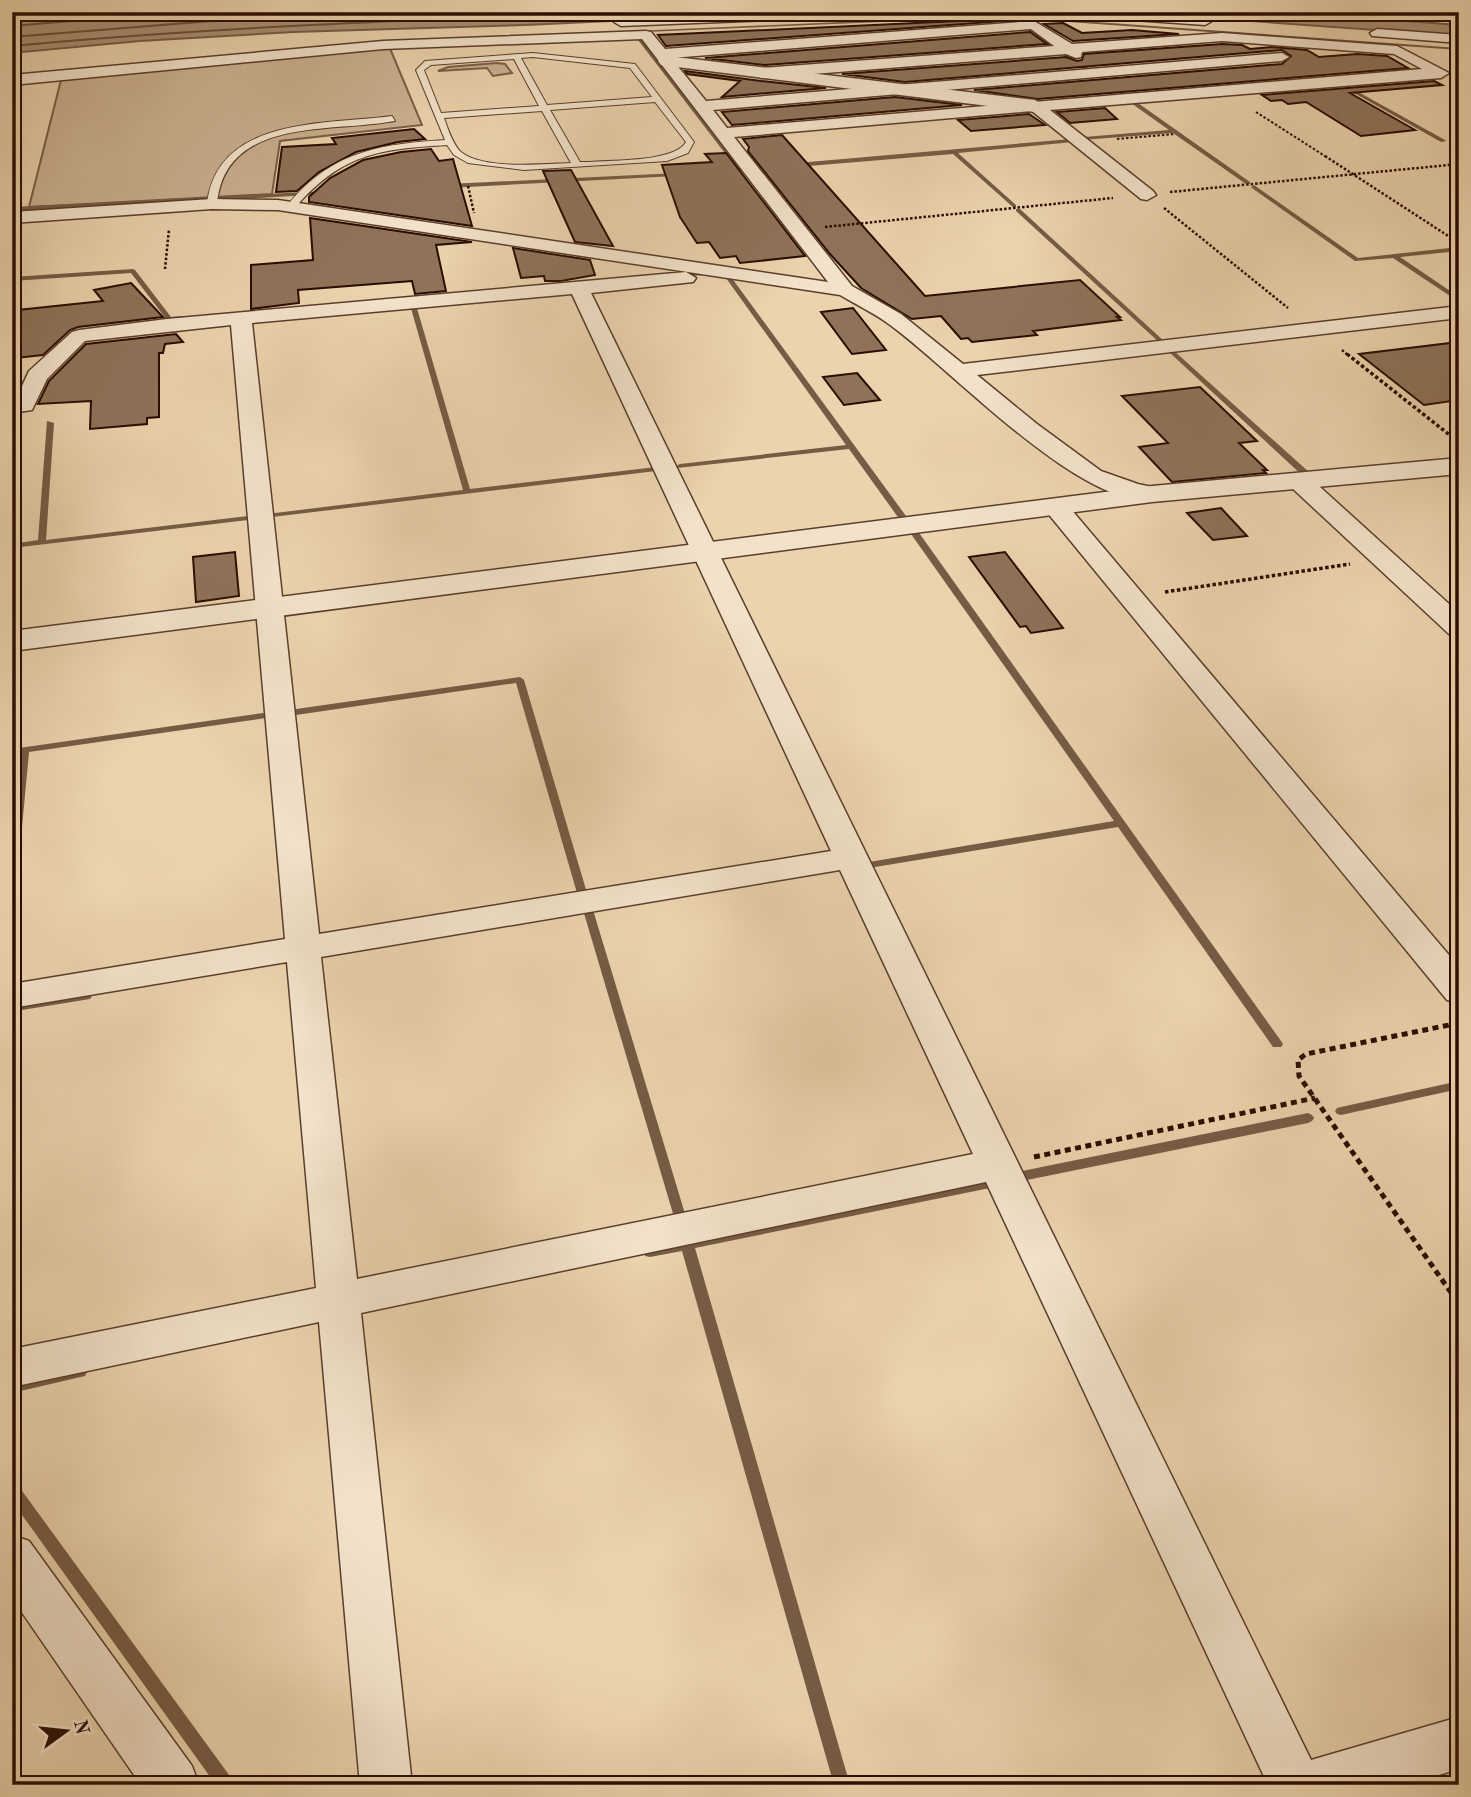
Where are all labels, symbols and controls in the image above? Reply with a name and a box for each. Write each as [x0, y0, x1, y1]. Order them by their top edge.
north arrow [32, 1696, 102, 1766]
text: N [69, 1718, 91, 1737]

